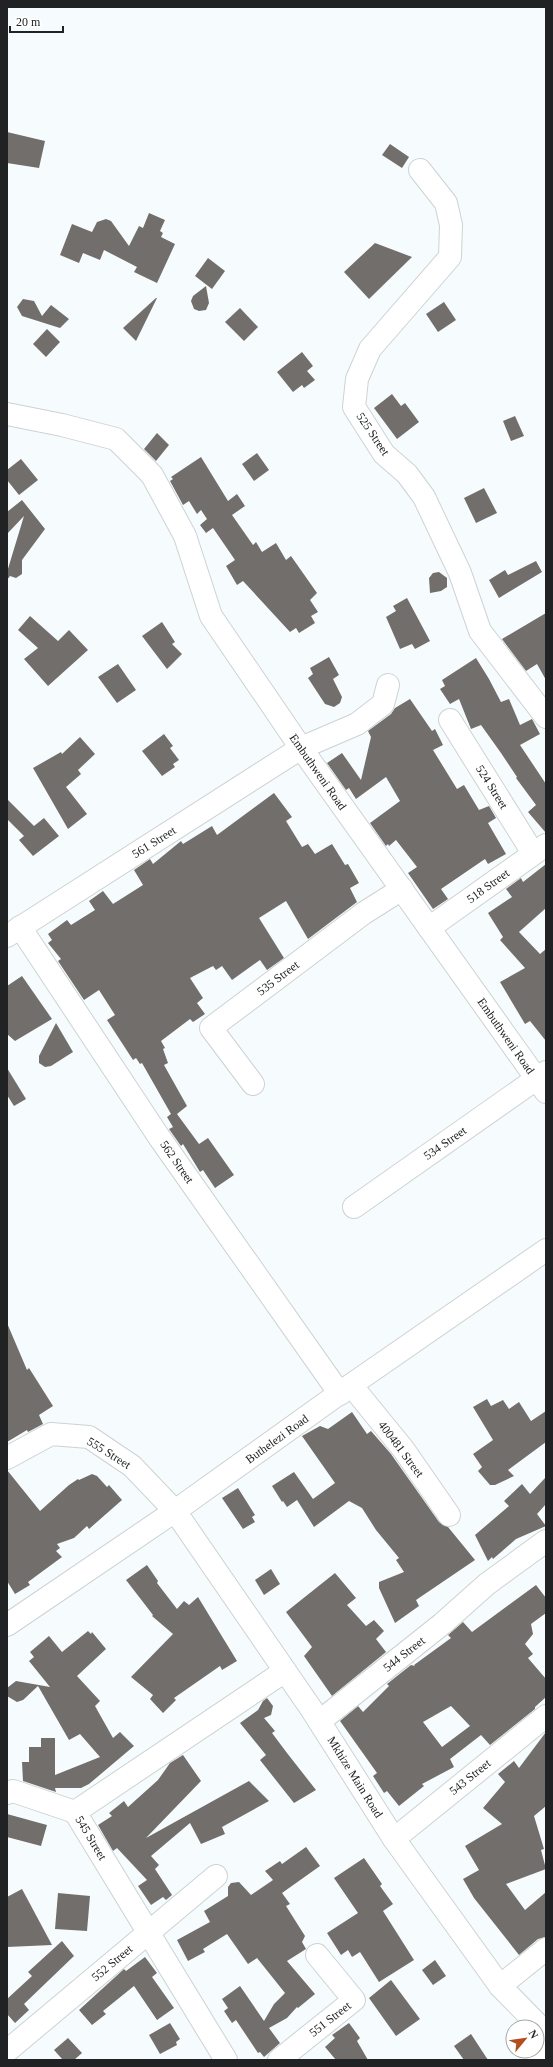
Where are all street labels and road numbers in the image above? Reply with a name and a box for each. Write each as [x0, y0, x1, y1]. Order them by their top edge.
street label: 525 Street [353, 410, 393, 459]
street label: Embuthweni Road [287, 731, 349, 813]
street label: 524 Street [473, 763, 511, 812]
street label: 561 Street [130, 823, 179, 861]
street label: 518 Street [464, 866, 512, 906]
street label: 535 Street [254, 957, 302, 998]
street label: Embuthweni Road [475, 995, 537, 1077]
street label: 534 Street [421, 1123, 470, 1163]
street label: 562 Street [157, 1138, 197, 1187]
street label: Buthelezi Road [243, 1411, 311, 1467]
street label: 400481 Street [375, 1418, 427, 1480]
street label: 555 Street [85, 1434, 134, 1472]
street label: 544 Street [380, 1633, 428, 1675]
street label: Mkhize Main Road [324, 1734, 386, 1820]
street label: 543 Street [447, 1756, 494, 1798]
street label: 545 Street [72, 1813, 110, 1863]
street label: 552 Street [89, 1941, 136, 1984]
street label: 551 Street [306, 1998, 354, 2040]

